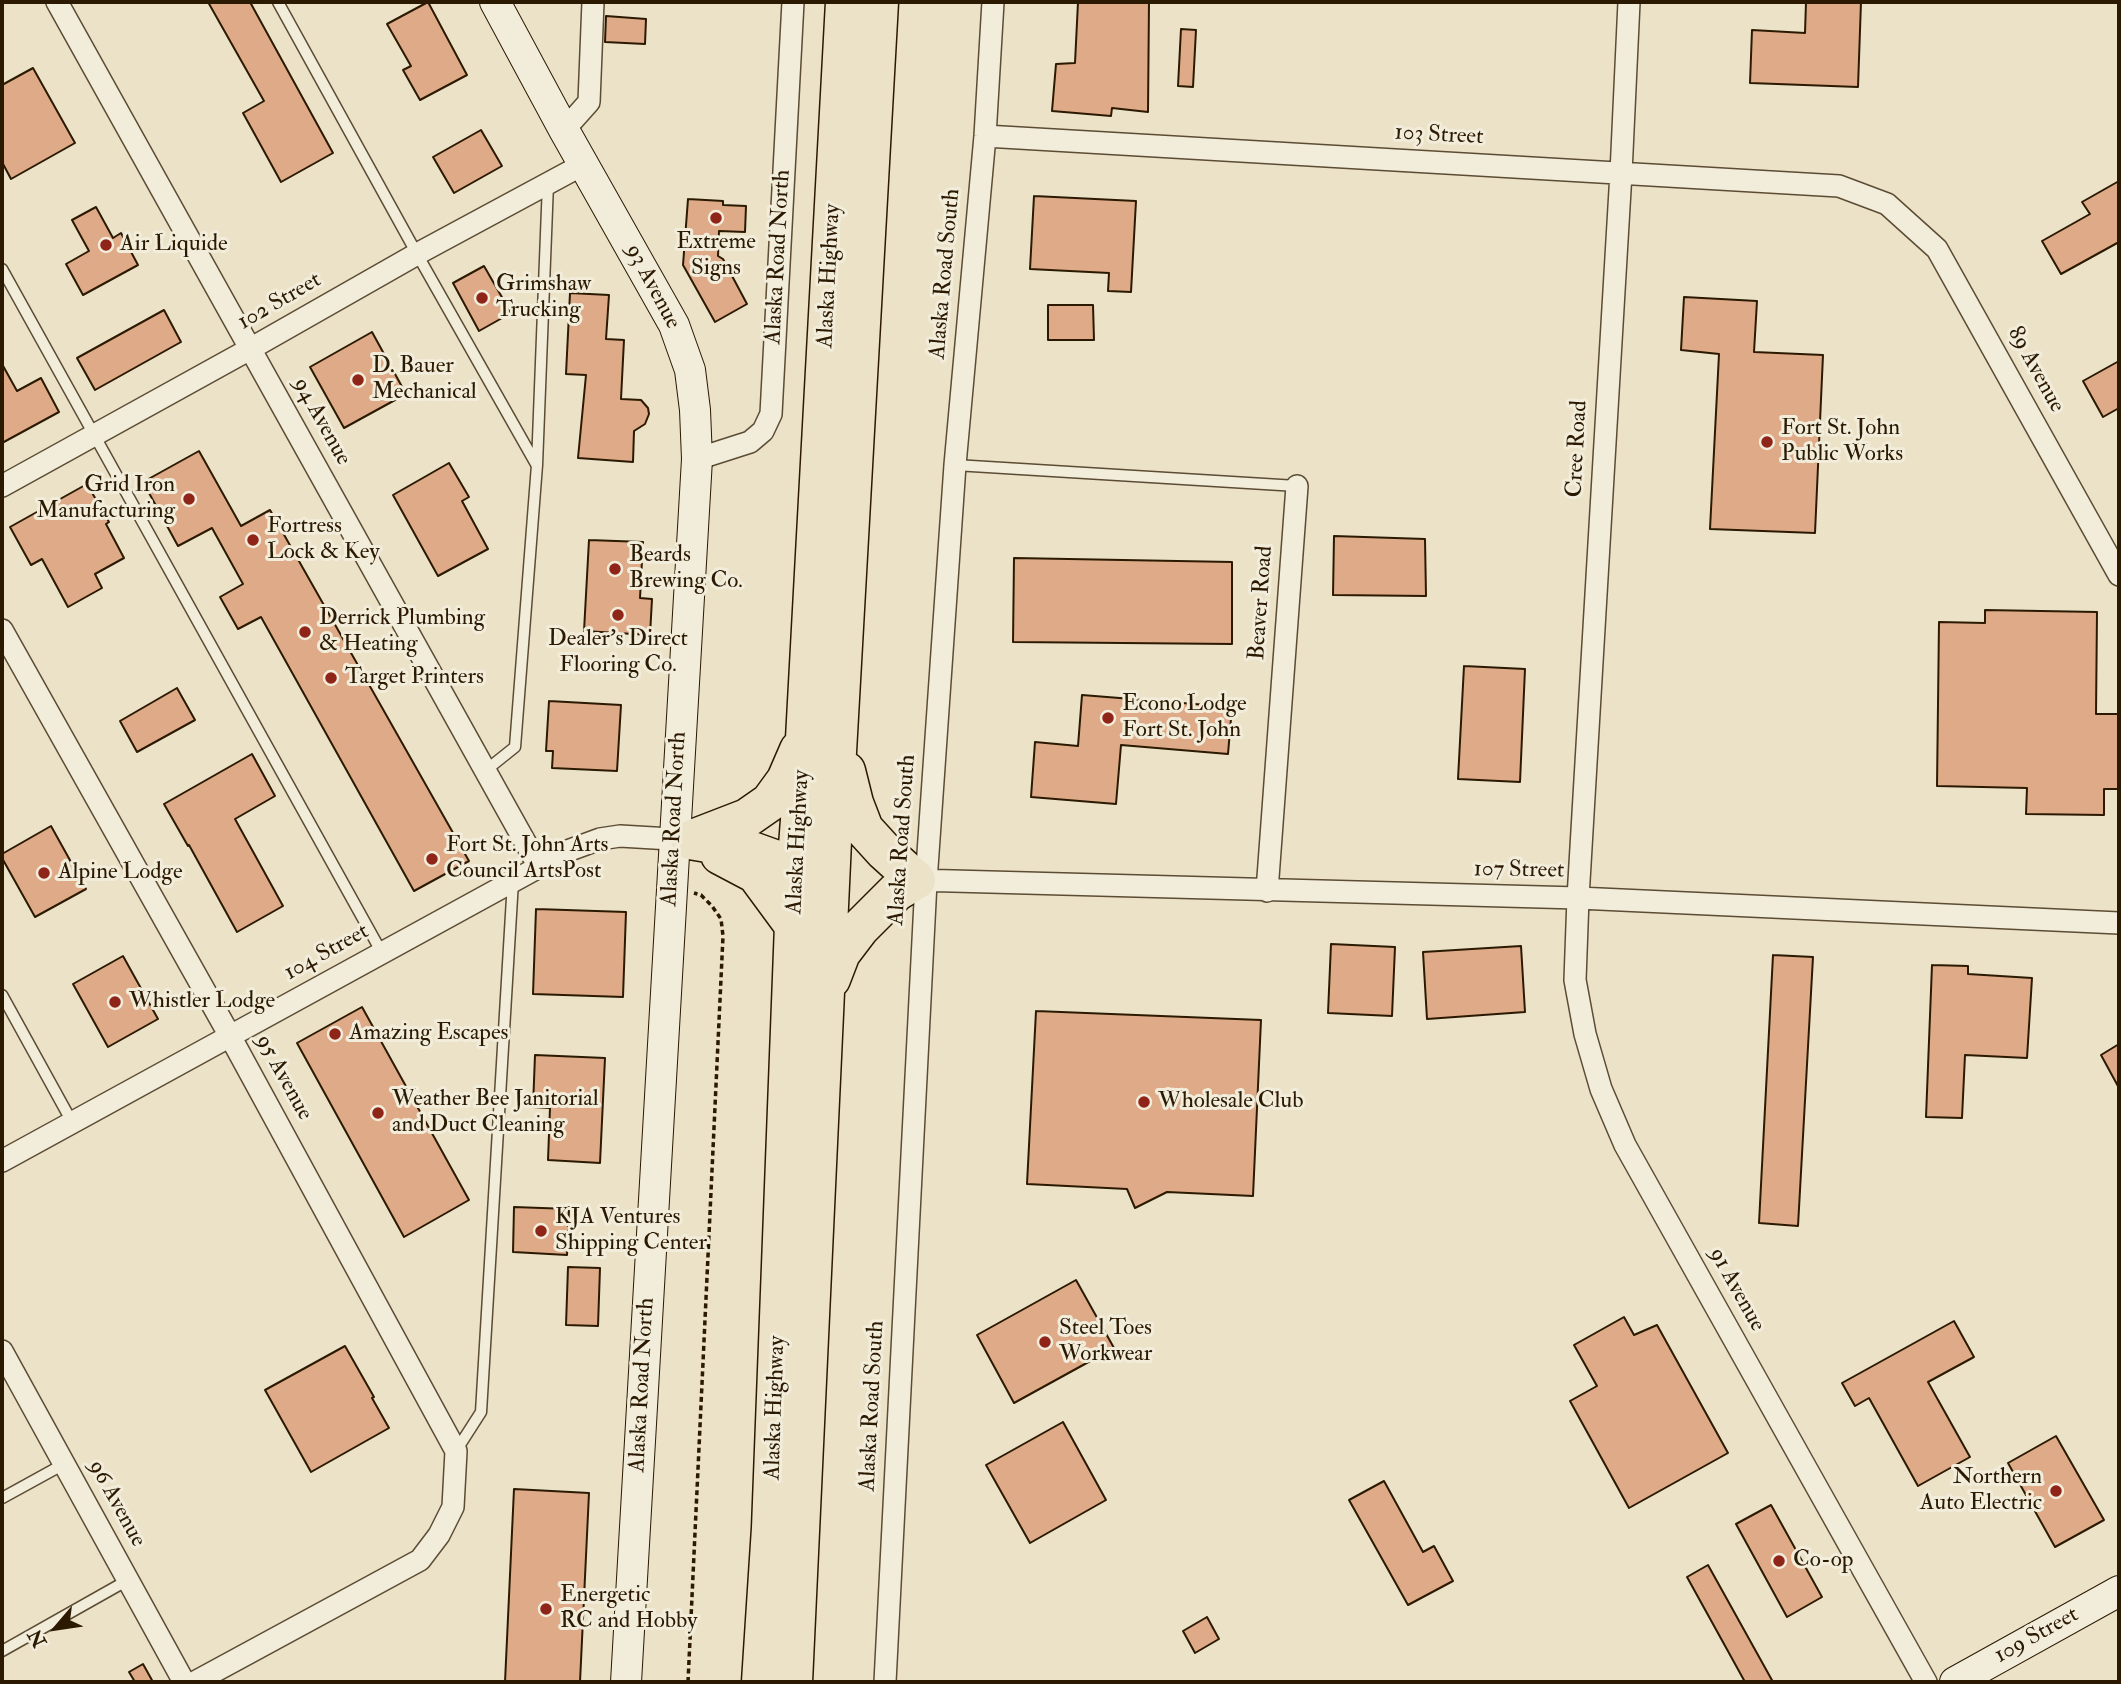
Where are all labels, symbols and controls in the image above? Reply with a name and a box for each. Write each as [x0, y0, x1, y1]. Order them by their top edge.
street label: 103 Street [1394, 120, 1484, 152]
street label: Alaska Road North [761, 169, 797, 345]
street label: Alaska Road South [925, 188, 967, 360]
street label: Alaska Highway [812, 203, 848, 349]
marker: Extreme Signs [708, 210, 724, 226]
place label: Extreme Signs [676, 229, 756, 283]
place label: Air Liquide [120, 231, 228, 259]
marker: Air Liquide [98, 237, 114, 253]
street label: 93 Avenue [618, 240, 686, 334]
street label: 102 Street [233, 267, 327, 337]
place label: Grimshaw Trucking [496, 271, 591, 325]
marker: Grimshaw Trucking [474, 290, 490, 306]
street label: 89 Avenue [2000, 322, 2070, 418]
place label: D. Bauer Mechanical [372, 353, 477, 407]
marker: D. Bauer Mechanical [350, 372, 366, 388]
street label: 94 Avenue [286, 374, 356, 470]
street label: Cree Road [1562, 400, 1594, 498]
place label: Fort St. John Public Works [1781, 415, 1903, 469]
marker: Fort St. John Public Works [1759, 434, 1775, 450]
place label: Grid Iron Manufacturing [36, 472, 175, 526]
marker: Grid Iron Manufacturing [181, 491, 197, 507]
place label: Fortress Lock & Key [267, 513, 380, 567]
marker: Fortress Lock & Key [245, 532, 261, 548]
place label: Beards Brewing Co. [629, 542, 743, 596]
street label: Beaver Road [1244, 545, 1280, 661]
marker: Beards Brewing Co. [607, 561, 623, 577]
place label: Derrick Plumbing & Heating [319, 605, 485, 659]
marker: Dealer's Direct Flooring Co. [610, 607, 626, 623]
marker: Derrick Plumbing & Heating [297, 624, 313, 640]
place label: Dealer's Direct Flooring Co. [548, 626, 688, 680]
place label: Target Printers [345, 664, 484, 692]
marker: Target Printers [323, 670, 339, 686]
place label: Econo Lodge Fort St. John [1122, 691, 1247, 745]
marker: Econo Lodge Fort St. John [1100, 710, 1116, 726]
street label: Alaska Road North [657, 731, 693, 907]
street label: Alaska Road South [883, 754, 923, 926]
street label: Alaska Highway [781, 769, 817, 915]
place label: Fort St. John Arts Council ArtsPost [446, 832, 608, 886]
marker: Fort St. John Arts Council ArtsPost [424, 851, 440, 867]
street label: 107 Street [1473, 856, 1565, 886]
place label: Alpine Lodge [58, 859, 183, 887]
marker: Alpine Lodge [36, 865, 52, 881]
street label: 104 Street [280, 919, 374, 987]
place label: Whistler Lodge [129, 988, 275, 1016]
marker: Whistler Lodge [107, 994, 123, 1010]
place label: Amazing Escapes [349, 1020, 508, 1048]
marker: Amazing Escapes [327, 1026, 343, 1042]
street label: 95 Avenue [248, 1031, 318, 1125]
place label: Weather Bee Janitorial and Duct Cleaning [392, 1086, 599, 1140]
place label: Wholesale Club [1158, 1088, 1303, 1116]
marker: Wholesale Club [1136, 1094, 1152, 1110]
marker: Weather Bee Janitorial and Duct Cleaning [370, 1105, 386, 1121]
place label: KJA Ventures Shipping Center [555, 1204, 707, 1258]
marker: KJA Ventures Shipping Center [533, 1223, 549, 1239]
street label: 91 Avenue [1702, 1243, 1770, 1337]
street label: Alaska Road North [625, 1297, 661, 1473]
place label: Steel Toes Workwear [1059, 1315, 1152, 1369]
street label: Alaska Road South [855, 1320, 891, 1492]
marker: Steel Toes Workwear [1037, 1334, 1053, 1350]
street label: Alaska Highway [760, 1335, 792, 1481]
street label: 96 Avenue [81, 1456, 151, 1552]
place label: Northern Auto Electric [1920, 1464, 2042, 1518]
marker: Northern Auto Electric [2048, 1483, 2064, 1499]
place label: Co-op [1793, 1547, 1853, 1575]
marker: Co-op [1771, 1553, 1787, 1569]
place label: Energetic RC and Hobby [560, 1582, 697, 1636]
north arrow [21, 1593, 91, 1663]
marker: Energetic RC and Hobby [538, 1601, 554, 1617]
street label: 109 Street [1990, 1602, 2084, 1670]
text: N [23, 1625, 52, 1651]

